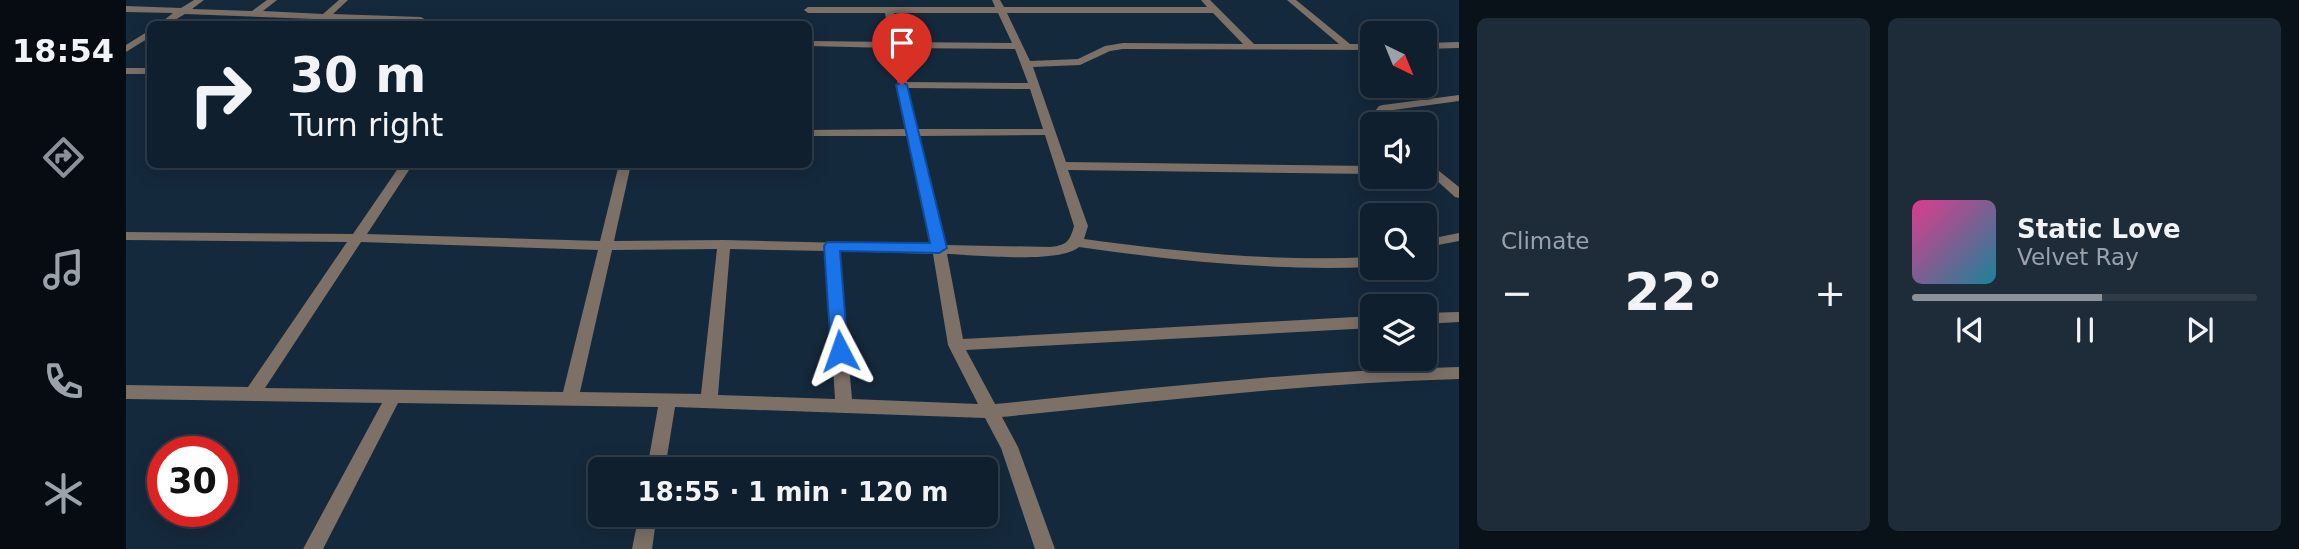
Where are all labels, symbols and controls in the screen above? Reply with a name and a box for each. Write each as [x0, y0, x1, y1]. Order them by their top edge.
pin [872, 13, 932, 85]
north arrow [1360, 21, 1437, 98]
map controls [1360, 21, 1437, 371]
icon: arrive [883, 24, 921, 62]
text: 18:54 [12, 32, 114, 70]
text: 30 m [290, 47, 426, 104]
icon: right [175, 49, 266, 140]
text: Turn right [290, 106, 443, 144]
button: sound [1360, 112, 1437, 189]
icon: directions [39, 133, 88, 182]
button: search [1360, 203, 1437, 280]
text: Static Love [2017, 214, 2181, 244]
text: Climate [1501, 228, 1590, 254]
text: Velvet Ray [2017, 244, 2139, 270]
icon: music [39, 245, 88, 294]
text: 22° [1624, 262, 1723, 322]
text: − [1501, 271, 1533, 315]
text: + [1814, 271, 1846, 315]
button: layers [1360, 294, 1437, 371]
icon: previous [1951, 311, 1989, 349]
icon: pause [2066, 311, 2104, 349]
icon: next [2181, 311, 2219, 349]
position arrow [803, 314, 877, 388]
icon: phone [39, 357, 88, 406]
speed limit sign: 30 [147, 436, 238, 527]
icon: climate [39, 469, 88, 518]
text: 18:55 · 1 min · 120 m [638, 477, 948, 507]

